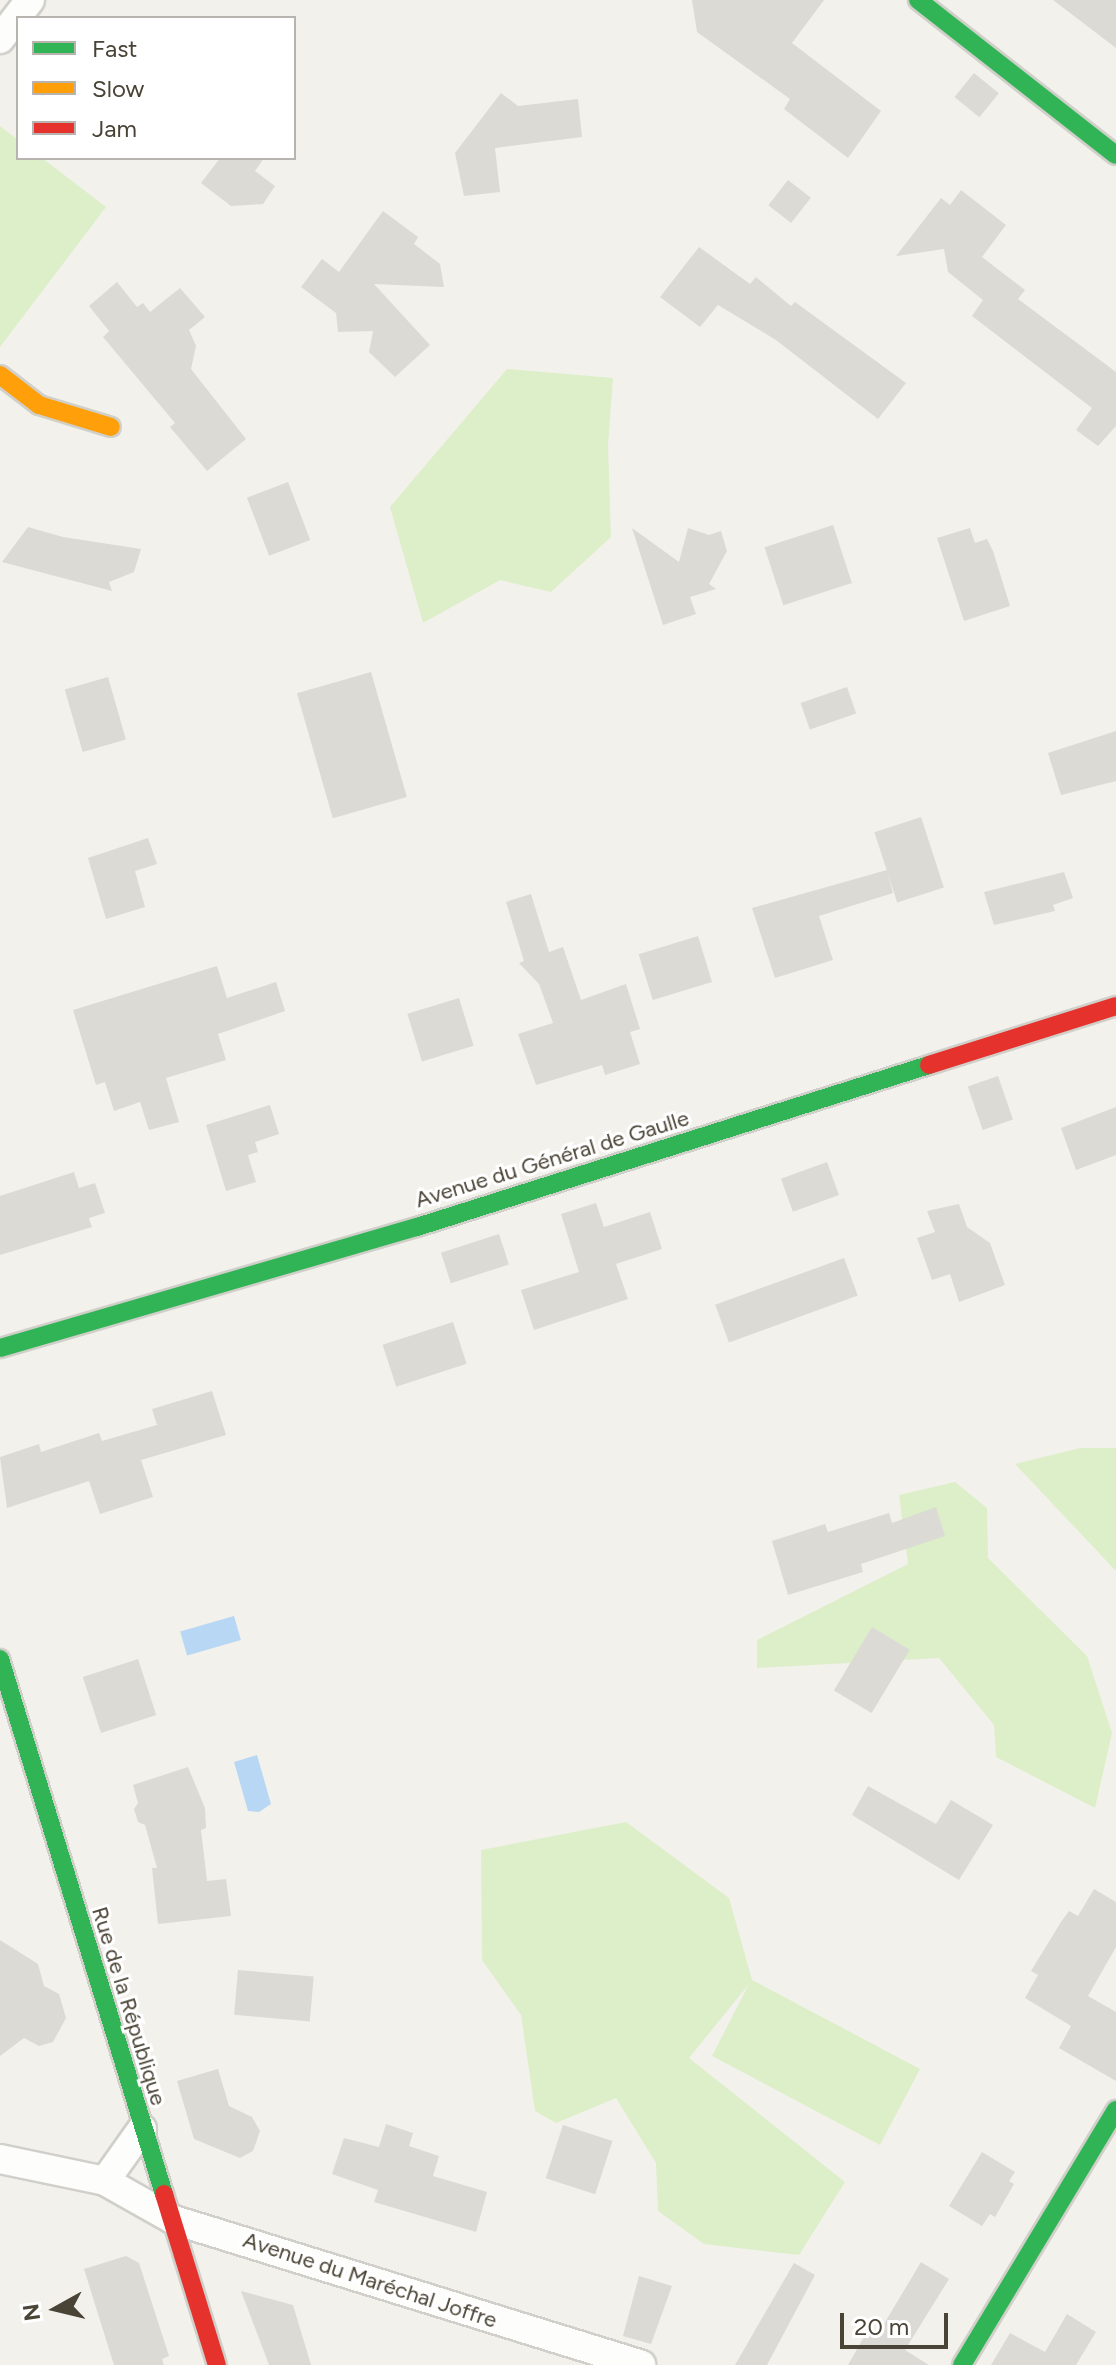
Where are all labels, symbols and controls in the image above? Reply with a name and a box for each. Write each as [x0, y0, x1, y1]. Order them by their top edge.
legend [16, 16, 296, 160]
text: Fast [92, 34, 137, 63]
text: Slow [92, 74, 144, 103]
text: Jam [92, 114, 137, 143]
street label: Avenue du Général de Gaulle [412, 1105, 692, 1213]
street label: Rue de la République [86, 1904, 172, 2108]
street label: Avenue du Maréchal Joffre [240, 2226, 500, 2334]
north arrow [16, 2269, 96, 2349]
scale bar [844, 2297, 952, 2347]
text: N [17, 2302, 46, 2323]
text: 20 m [854, 2312, 909, 2341]

